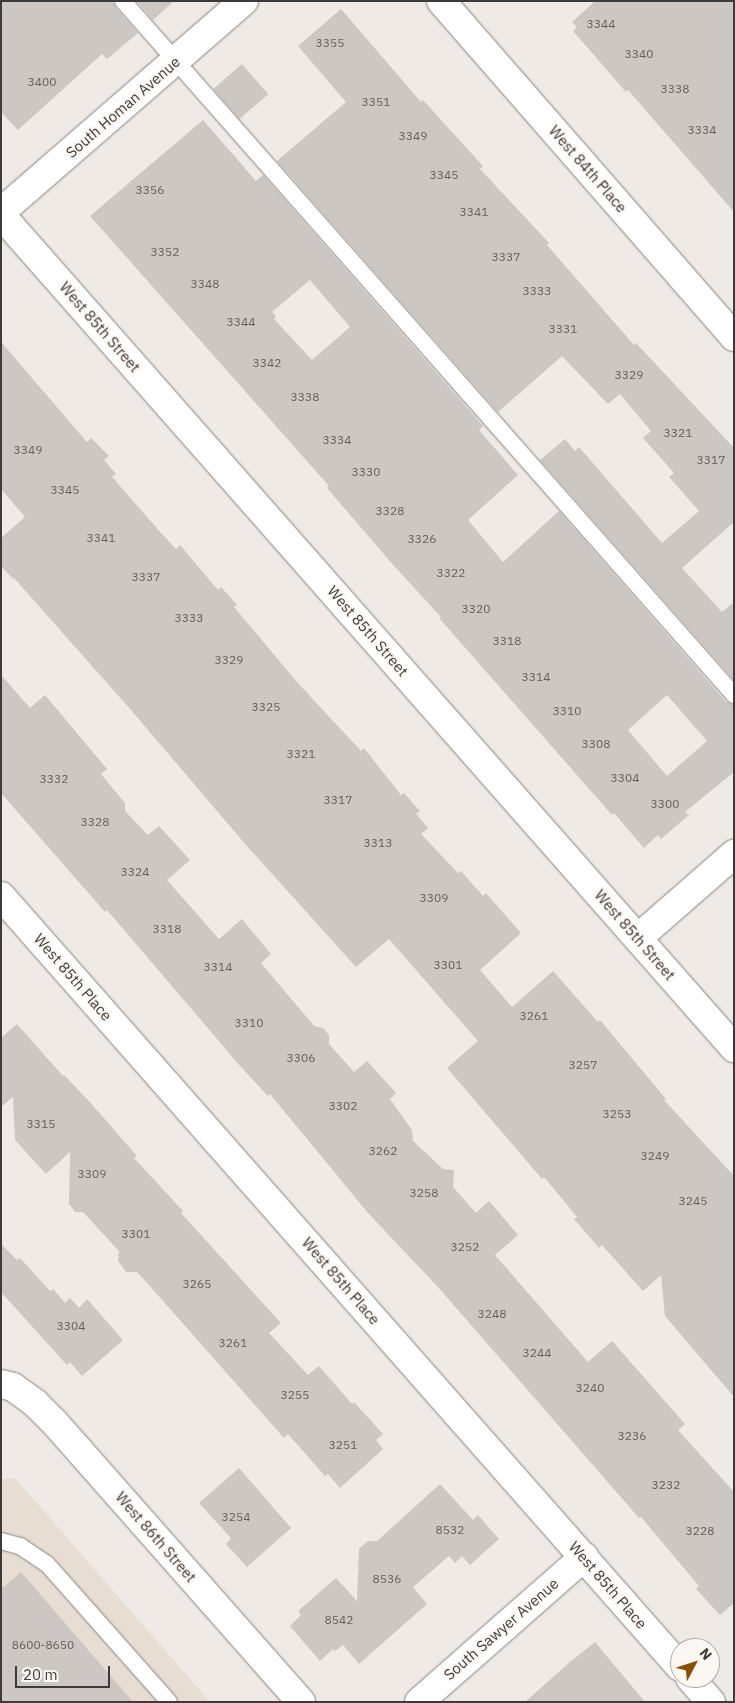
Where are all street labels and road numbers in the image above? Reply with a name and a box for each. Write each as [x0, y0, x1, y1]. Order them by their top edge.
street label: South Homan Avenue [62, 53, 184, 161]
street label: West 84th Place [545, 122, 631, 216]
street label: West 85th Street [56, 278, 144, 376]
street label: West 85th Street [324, 582, 412, 680]
street label: West 85th Street [591, 886, 679, 984]
street label: West 85th Place [30, 930, 116, 1024]
street label: West 85th Place [298, 1234, 384, 1328]
street label: West 86th Street [112, 1488, 200, 1586]
street label: West 85th Place [565, 1538, 651, 1632]
street label: South Sawyer Avenue [440, 1574, 562, 1684]

